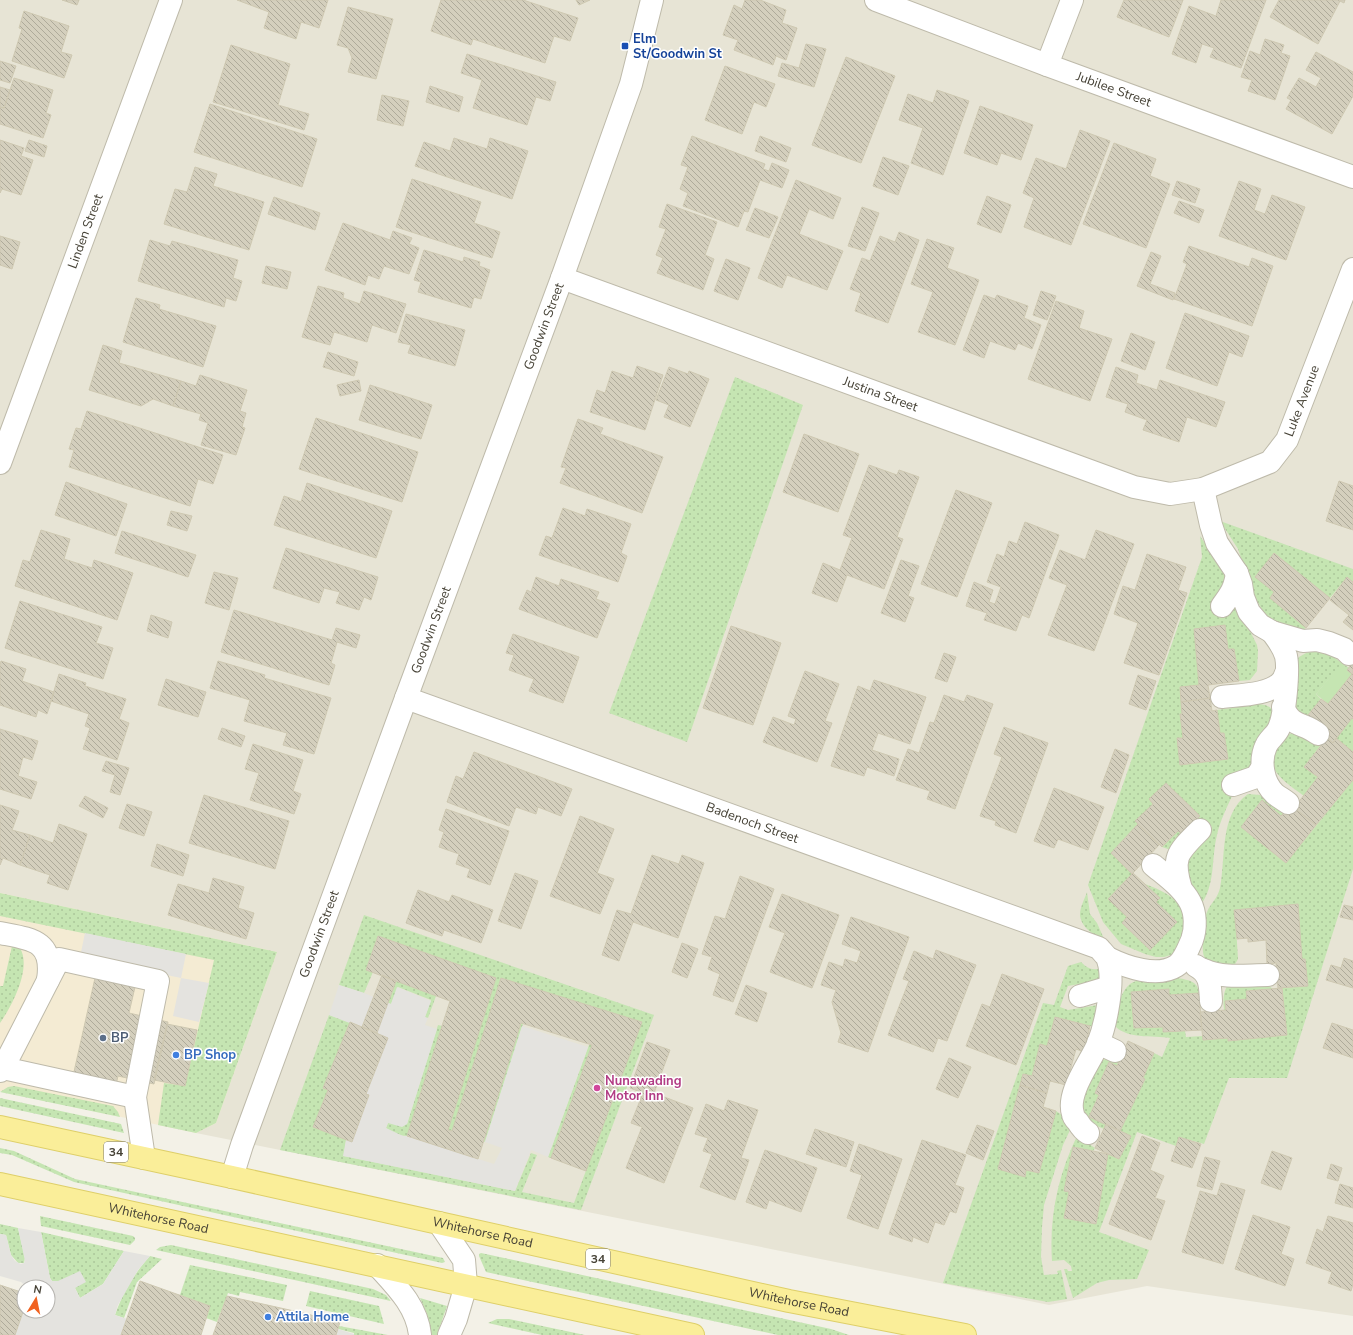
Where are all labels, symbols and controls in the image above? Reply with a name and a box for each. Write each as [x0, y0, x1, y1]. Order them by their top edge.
place label: Elm St/Goodwin St [633, 30, 723, 63]
marker: Elm St/Goodwin St [620, 41, 630, 51]
street label: Jubilee Street [1073, 67, 1154, 112]
street label: Linden Street [64, 191, 108, 271]
street label: Goodwin Street [520, 280, 569, 373]
street label: Luke Avenue [1280, 363, 1324, 439]
street label: Justina Street [840, 372, 921, 416]
street label: Goodwin Street [407, 584, 456, 676]
street label: Badenoch Street [703, 798, 801, 848]
street label: Goodwin Street [295, 888, 344, 980]
place label: BP [111, 1029, 129, 1047]
marker: BP [98, 1033, 108, 1043]
place label: BP Shop [184, 1046, 236, 1064]
marker: BP Shop [171, 1050, 181, 1060]
place label: Nunawading Motor Inn [605, 1072, 682, 1105]
marker: Nunawading Motor Inn [592, 1083, 602, 1093]
road number: 34 [104, 1142, 128, 1162]
street label: Whitehorse Road [106, 1199, 210, 1238]
street label: Whitehorse Road [431, 1213, 534, 1253]
road number: 34 [586, 1249, 610, 1269]
north arrow [16, 1279, 56, 1319]
text: N [32, 1282, 43, 1298]
street label: Whitehorse Road [747, 1283, 851, 1321]
place label: Attila Home [276, 1308, 349, 1326]
marker: Attila Home [263, 1312, 273, 1322]

